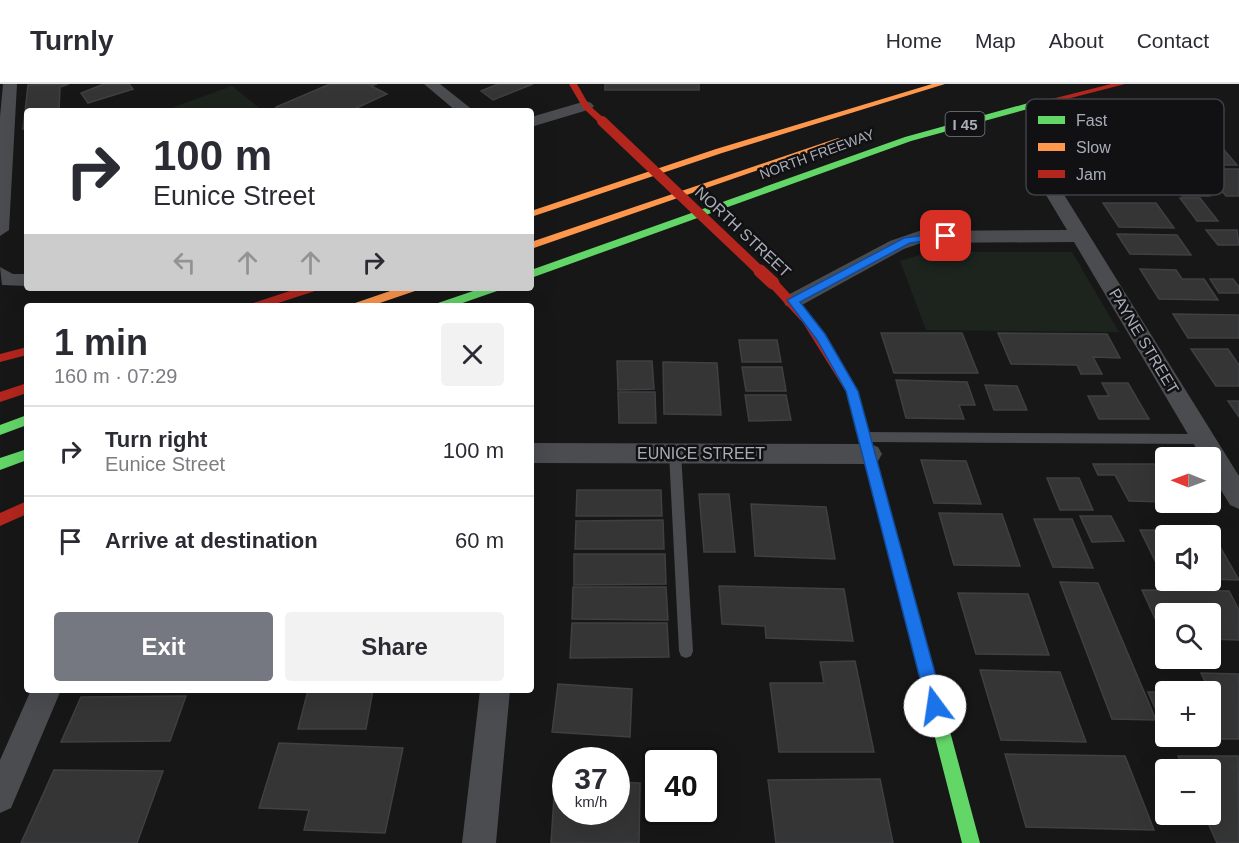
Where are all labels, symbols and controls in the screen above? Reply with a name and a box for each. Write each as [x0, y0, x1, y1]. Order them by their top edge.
text: Turnly [30, 25, 113, 56]
text: Home [886, 29, 942, 52]
text: Map [975, 29, 1016, 52]
text: About [1049, 29, 1104, 52]
text: Contact [1137, 29, 1209, 52]
legend [1026, 99, 1224, 195]
road number: I 45 [946, 112, 984, 136]
text: Fast [1076, 112, 1108, 129]
street label: NORTH FREEWAY [757, 126, 877, 182]
icon: right [54, 132, 132, 210]
text: 100 m [153, 132, 272, 179]
text: Slow [1076, 139, 1111, 156]
text: Jam [1076, 166, 1106, 183]
text: Eunice Street [153, 181, 315, 211]
street label: NORTH STREET [692, 183, 794, 281]
pin [920, 210, 971, 261]
icon: arrive [929, 219, 962, 252]
icon: left [168, 246, 201, 279]
icon: ahead [231, 246, 264, 279]
icon: ahead [294, 246, 327, 279]
icon: right [357, 246, 390, 279]
street label: PAYNE STREET [1106, 285, 1182, 397]
text: 1 min [54, 322, 148, 363]
button: close [441, 323, 504, 386]
text: 160 m · 07:29 [54, 365, 177, 387]
text: Turn right [105, 427, 207, 452]
icon: right [54, 435, 87, 468]
text: 100 m [443, 438, 504, 463]
street label: EUNICE STREET [637, 445, 765, 462]
north arrow [1155, 447, 1221, 513]
map controls [1155, 447, 1221, 825]
text: Eunice Street [105, 453, 225, 475]
icon: arrive [54, 525, 87, 558]
button: sound [1155, 525, 1221, 591]
text: Arrive at destination [105, 528, 318, 553]
text: 60 m [455, 528, 504, 553]
button: search [1155, 603, 1221, 669]
button: Exit [54, 612, 273, 681]
button: Share [285, 612, 504, 681]
position arrow [903, 674, 967, 738]
button: + [1155, 681, 1221, 747]
speed limit sign: 40 [642, 747, 720, 825]
button: − [1155, 759, 1221, 825]
text: 37 [574, 762, 608, 795]
text: km/h [575, 793, 607, 810]

